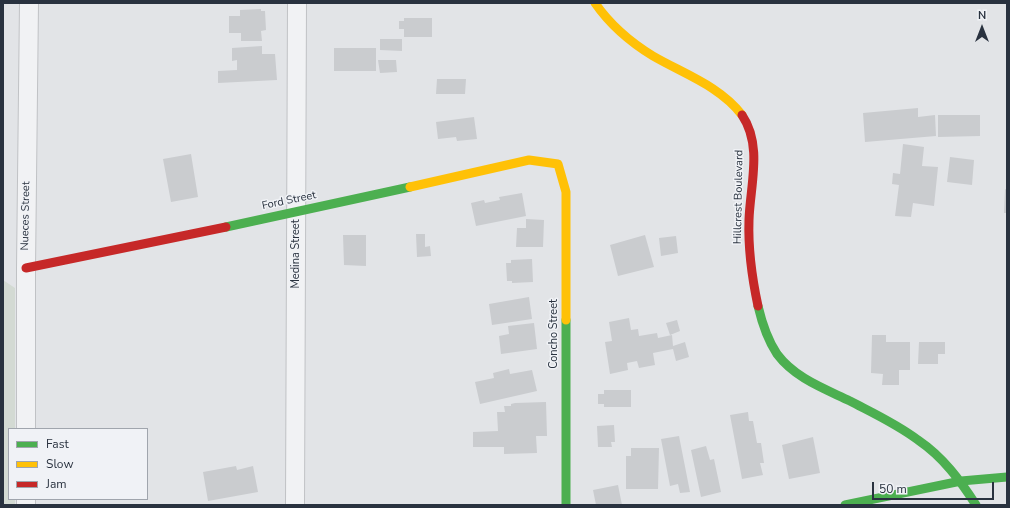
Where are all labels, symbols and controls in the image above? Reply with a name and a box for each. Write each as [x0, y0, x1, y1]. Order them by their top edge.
north arrow [962, 8, 1002, 48]
text: N [978, 8, 986, 23]
street label: Hillcrest Boulevard [732, 150, 746, 244]
street label: Nueces Street [19, 181, 33, 251]
street label: Ford Street [261, 189, 317, 213]
street label: Medina Street [289, 219, 303, 289]
street label: Concho Street [547, 299, 561, 369]
legend [8, 428, 148, 500]
text: Fast [46, 436, 69, 452]
text: Slow [46, 456, 74, 472]
scale bar [874, 474, 996, 500]
text: Jam [46, 476, 67, 492]
text: 50 m [879, 481, 907, 497]

